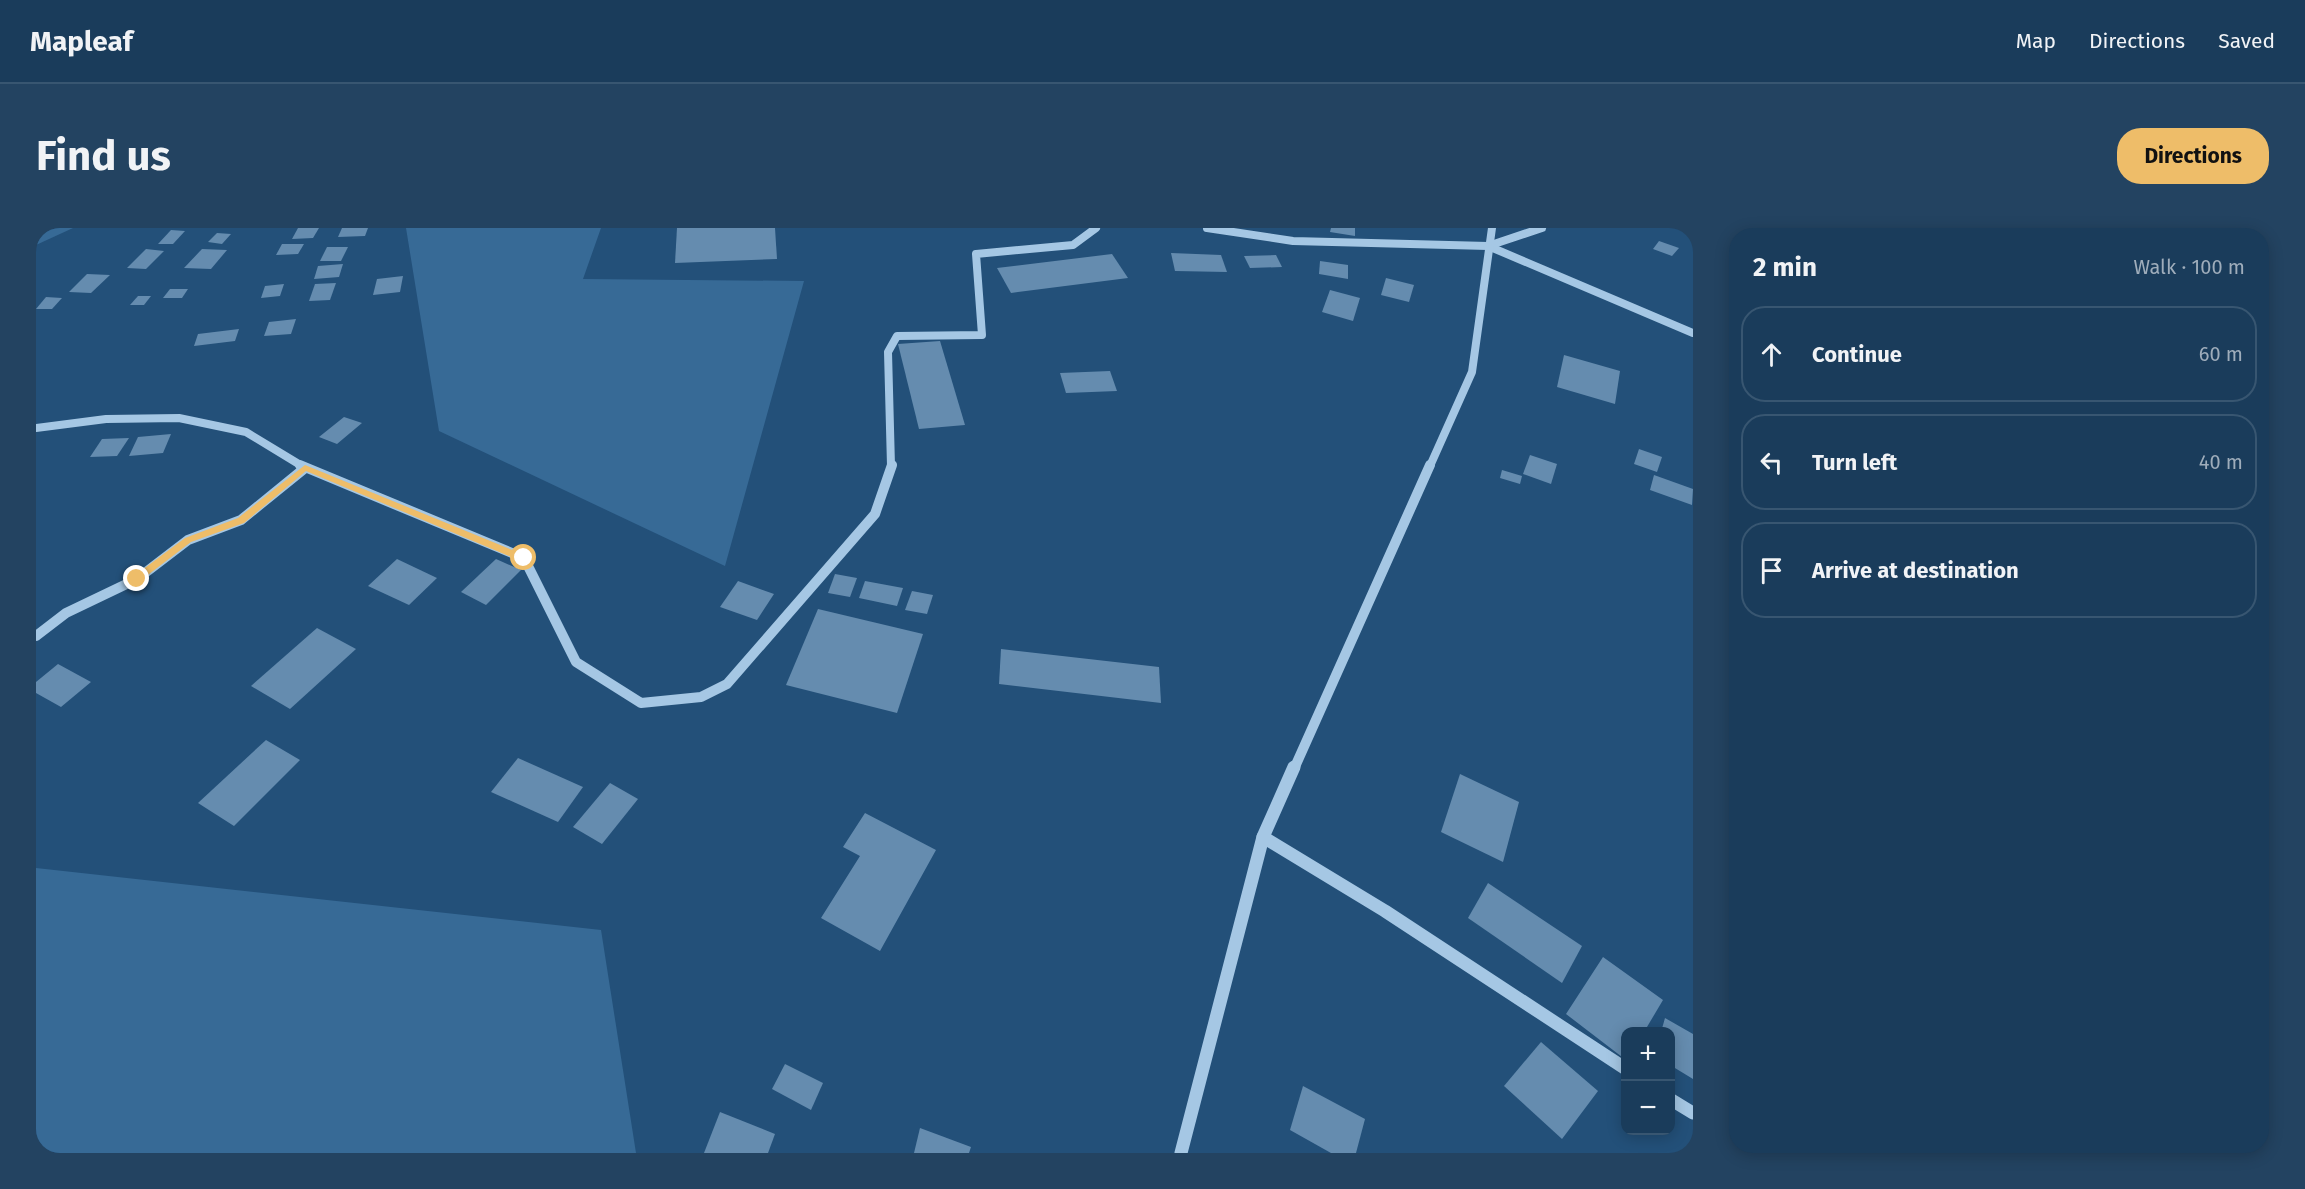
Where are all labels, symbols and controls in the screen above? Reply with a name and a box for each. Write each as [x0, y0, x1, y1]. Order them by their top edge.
text: Mapleaf [30, 25, 133, 58]
text: Map [2016, 28, 2056, 54]
text: Directions [2089, 28, 2185, 54]
text: Saved [2218, 28, 2275, 54]
button: Directions [2117, 128, 2269, 184]
text: Find us [36, 131, 171, 181]
text: 2 min [1753, 252, 1817, 283]
text: Walk · 100 m [2133, 255, 2245, 279]
icon: ahead [1755, 338, 1788, 371]
text: Continue [1812, 341, 1902, 368]
text: 60 m [2199, 342, 2243, 366]
icon: left [1755, 446, 1788, 479]
text: Turn left [1812, 449, 1897, 476]
text: 40 m [2199, 450, 2243, 474]
route start [510, 544, 536, 570]
icon: arrive [1755, 554, 1788, 587]
text: Arrive at destination [1812, 557, 2019, 584]
route end [123, 565, 149, 591]
map controls [1621, 1027, 1675, 1135]
button: + [1621, 1027, 1675, 1081]
button: − [1621, 1081, 1675, 1135]

